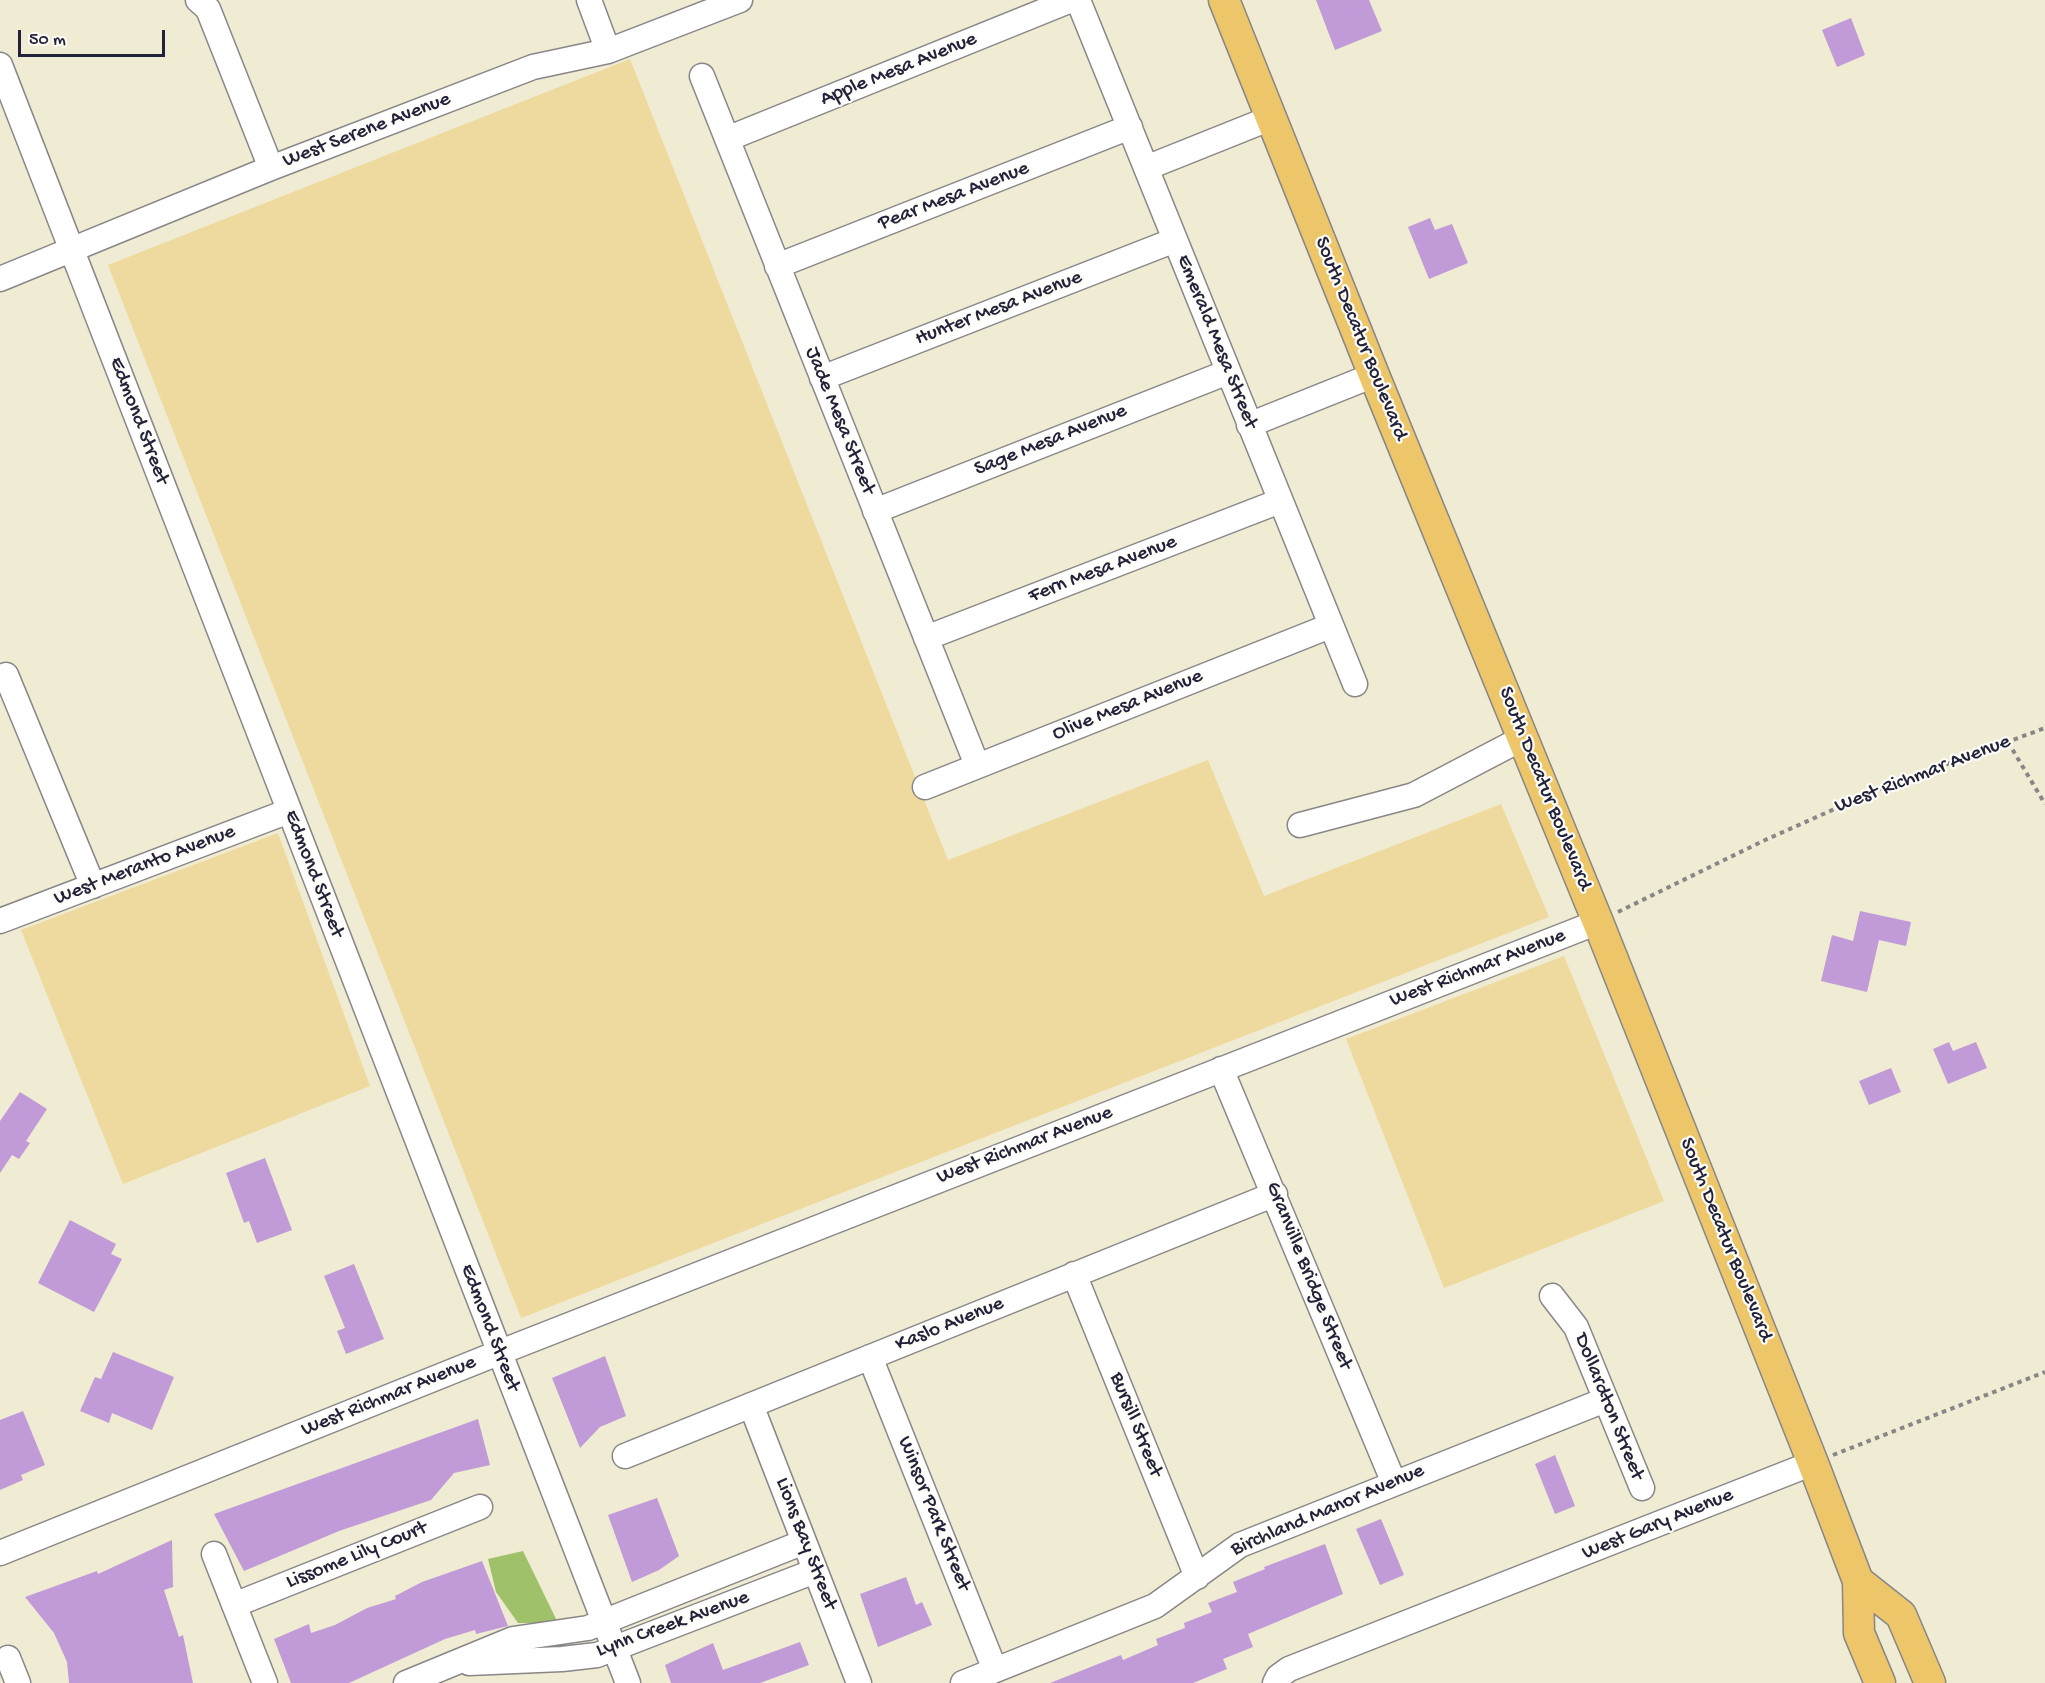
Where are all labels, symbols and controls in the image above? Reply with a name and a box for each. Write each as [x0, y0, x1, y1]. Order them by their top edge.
scale bar [21, 18, 168, 56]
street label: Apple Mesa Avenue [817, 27, 981, 113]
text: 50 m [29, 30, 66, 51]
street label: West Serene Avenue [280, 87, 454, 175]
street label: Pear Mesa Avenue [875, 157, 1033, 237]
street label: South Decatur Boulevard [1308, 234, 1412, 444]
street label: Emerald Mesa Street [1170, 251, 1262, 433]
street label: Hunter Mesa Avenue [912, 266, 1086, 352]
street label: Jade Mesa Street [798, 344, 880, 498]
street label: Edmond Street [102, 354, 174, 488]
street label: Sage Mesa Avenue [971, 399, 1131, 483]
street label: Fern Mesa Avenue [1025, 530, 1181, 610]
street label: Olive Mesa Avenue [1049, 664, 1207, 748]
street label: South Decatur Boulevard [1492, 684, 1596, 894]
street label: West Richmar Avenue [1832, 730, 2014, 820]
street label: Edmond Street [277, 807, 349, 941]
street label: West Meranto Avenue [51, 820, 239, 912]
street label: West Richmar Avenue [1387, 924, 1569, 1014]
street label: West Richmar Avenue [934, 1101, 1116, 1191]
street label: South Decatur Boulevard [1673, 1135, 1777, 1345]
street label: Granville Bridge Street [1259, 1179, 1357, 1373]
street label: Edmond Street [453, 1261, 525, 1395]
street label: Kaslo Avenue [892, 1292, 1008, 1358]
street label: Dollardton Street [1567, 1330, 1649, 1484]
street label: West Richmar Avenue [298, 1350, 480, 1444]
street label: Bursill Street [1103, 1369, 1167, 1481]
street label: Winsor Park Street [891, 1433, 975, 1595]
street label: Birchland Manor Avenue [1228, 1459, 1428, 1563]
street label: Lions Bay Street [768, 1474, 842, 1614]
street label: West Gary Avenue [1579, 1483, 1737, 1567]
street label: Lissome Lily Court [283, 1516, 431, 1596]
street label: Lynn Creek Avenue [593, 1586, 753, 1664]

